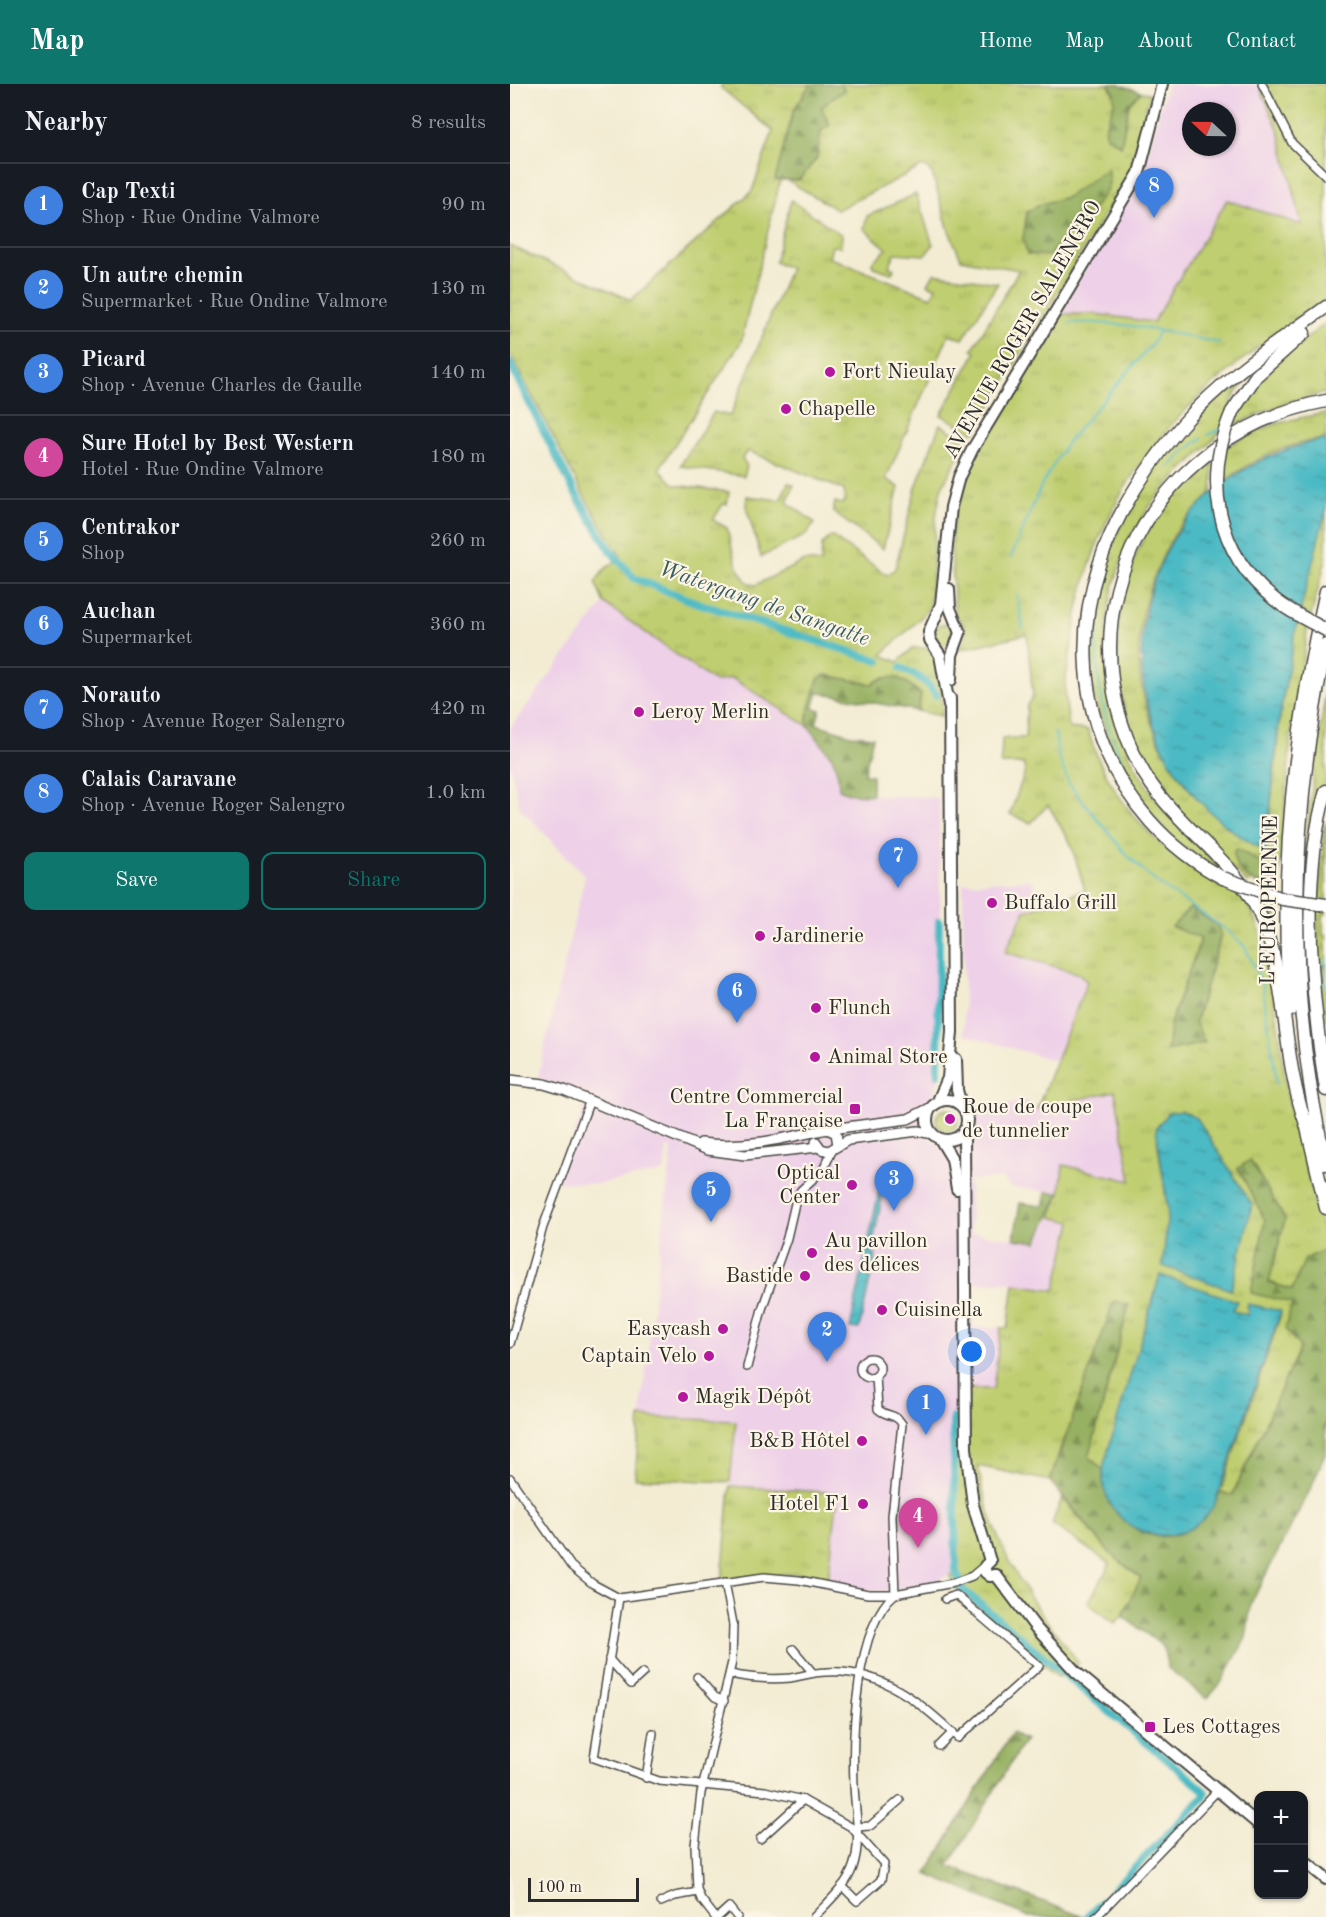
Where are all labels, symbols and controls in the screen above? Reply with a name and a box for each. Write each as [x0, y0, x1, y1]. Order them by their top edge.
text: Map [30, 28, 84, 56]
text: Home [979, 31, 1032, 52]
text: Map [1065, 31, 1104, 52]
text: About [1137, 31, 1193, 52]
text: Contact [1226, 31, 1296, 52]
north arrow [1182, 102, 1236, 156]
text: Nearby [24, 110, 108, 136]
text: 8 results [411, 113, 486, 133]
pin: 8 [1134, 168, 1174, 218]
text: Cap Texti [81, 181, 176, 203]
text: 1 [38, 195, 49, 215]
text: 90 m [441, 195, 486, 215]
street label: AVENUE ROGER SALENGRO [940, 197, 1106, 463]
text: Shop · Rue Ondine Valmore [81, 208, 320, 228]
text: Un autre chemin [81, 265, 244, 287]
text: 2 [38, 279, 49, 299]
text: 130 m [430, 279, 486, 299]
text: Supermarket · Rue Ondine Valmore [81, 292, 388, 312]
text: Picard [81, 349, 146, 371]
place label: Fort Nieulay [842, 362, 957, 383]
text: 3 [38, 363, 49, 383]
text: 140 m [430, 363, 486, 383]
marker: Fort Nieulay [823, 365, 837, 379]
text: Shop · Avenue Charles de Gaulle [81, 376, 362, 396]
place label: Chapelle [798, 399, 875, 420]
marker: Chapelle [779, 402, 793, 416]
text: Sure Hotel by Best Western [81, 433, 354, 455]
text: 4 [38, 447, 49, 467]
text: 180 m [430, 447, 486, 467]
text: Hotel · Rue Ondine Valmore [81, 460, 323, 480]
text: Centrakor [81, 517, 180, 539]
text: 5 [38, 531, 49, 551]
text: 260 m [430, 531, 486, 551]
text: Shop [81, 544, 125, 564]
water label: Watergang de Sangatte [656, 558, 872, 650]
text: Auchan [81, 601, 156, 623]
text: 6 [38, 615, 49, 635]
text: 360 m [430, 615, 486, 635]
text: Supermarket [81, 628, 192, 648]
text: Norauto [81, 685, 161, 707]
text: 7 [38, 699, 49, 719]
text: 420 m [430, 699, 486, 719]
place label: Leroy Merlin [651, 702, 769, 723]
marker: Leroy Merlin [632, 705, 646, 719]
text: Shop · Avenue Roger Salengro [81, 712, 345, 732]
text: Calais Caravane [81, 769, 237, 791]
text: 8 [38, 783, 49, 803]
text: 1.0 km [425, 783, 486, 803]
text: Shop · Avenue Roger Salengro [81, 796, 345, 816]
street label: L'EUROPÉENNE [1254, 815, 1282, 985]
pin: 7 [878, 838, 918, 888]
button: Save [24, 852, 249, 910]
button: Share [261, 852, 486, 910]
place label: Buffalo Grill [1004, 893, 1117, 914]
marker: Buffalo Grill [985, 896, 999, 910]
place label: Jardinerie [772, 926, 864, 947]
marker: Jardinerie [753, 929, 767, 943]
pin: 6 [718, 974, 756, 1023]
place label: Flunch [828, 998, 891, 1019]
marker: Flunch [809, 1001, 823, 1015]
place label: Animal Store [827, 1047, 948, 1068]
marker: Animal Store [808, 1050, 822, 1064]
place label: Centre Commercial La Française [669, 1087, 843, 1132]
place label: Roue de coupe de tunnelier [962, 1097, 1092, 1142]
marker: Centre Commercial La Française [848, 1102, 862, 1116]
marker: Roue de coupe de tunnelier [943, 1112, 957, 1126]
pin: 3 [874, 1162, 914, 1211]
place label: Optical Center [776, 1163, 840, 1208]
pin: 5 [692, 1172, 730, 1222]
marker: Optical Center [845, 1178, 859, 1192]
place label: Au pavillon des délices [824, 1231, 928, 1276]
marker: Au pavillon des délices [805, 1246, 819, 1260]
place label: Bastide [725, 1266, 793, 1287]
marker: Bastide [798, 1269, 812, 1283]
place label: Cuisinella [894, 1300, 982, 1321]
marker: Cuisinella [875, 1303, 889, 1317]
pin: 2 [808, 1312, 846, 1362]
place label: Easycash [627, 1319, 711, 1340]
marker: Easycash [716, 1322, 730, 1336]
your location [957, 1337, 986, 1366]
place label: Captain Velo [581, 1346, 697, 1367]
marker: Captain Velo [702, 1349, 716, 1363]
pin: 1 [906, 1386, 946, 1435]
place label: Magik Dépôt [695, 1387, 811, 1408]
marker: Magik Dépôt [676, 1390, 690, 1404]
place label: B&B Hôtel [749, 1431, 850, 1452]
marker: B&B Hôtel [855, 1434, 869, 1448]
place label: Hotel F1 [769, 1494, 851, 1515]
marker: Hotel F1 [856, 1497, 870, 1511]
pin: 4 [898, 1498, 938, 1548]
place label: Les Cottages [1162, 1717, 1280, 1738]
marker: Les Cottages [1143, 1720, 1157, 1734]
map controls [1254, 1791, 1308, 1899]
button: + [1254, 1791, 1308, 1845]
button: − [1254, 1845, 1308, 1899]
scale bar [528, 1875, 639, 1902]
text: 100 m [537, 1880, 582, 1896]

